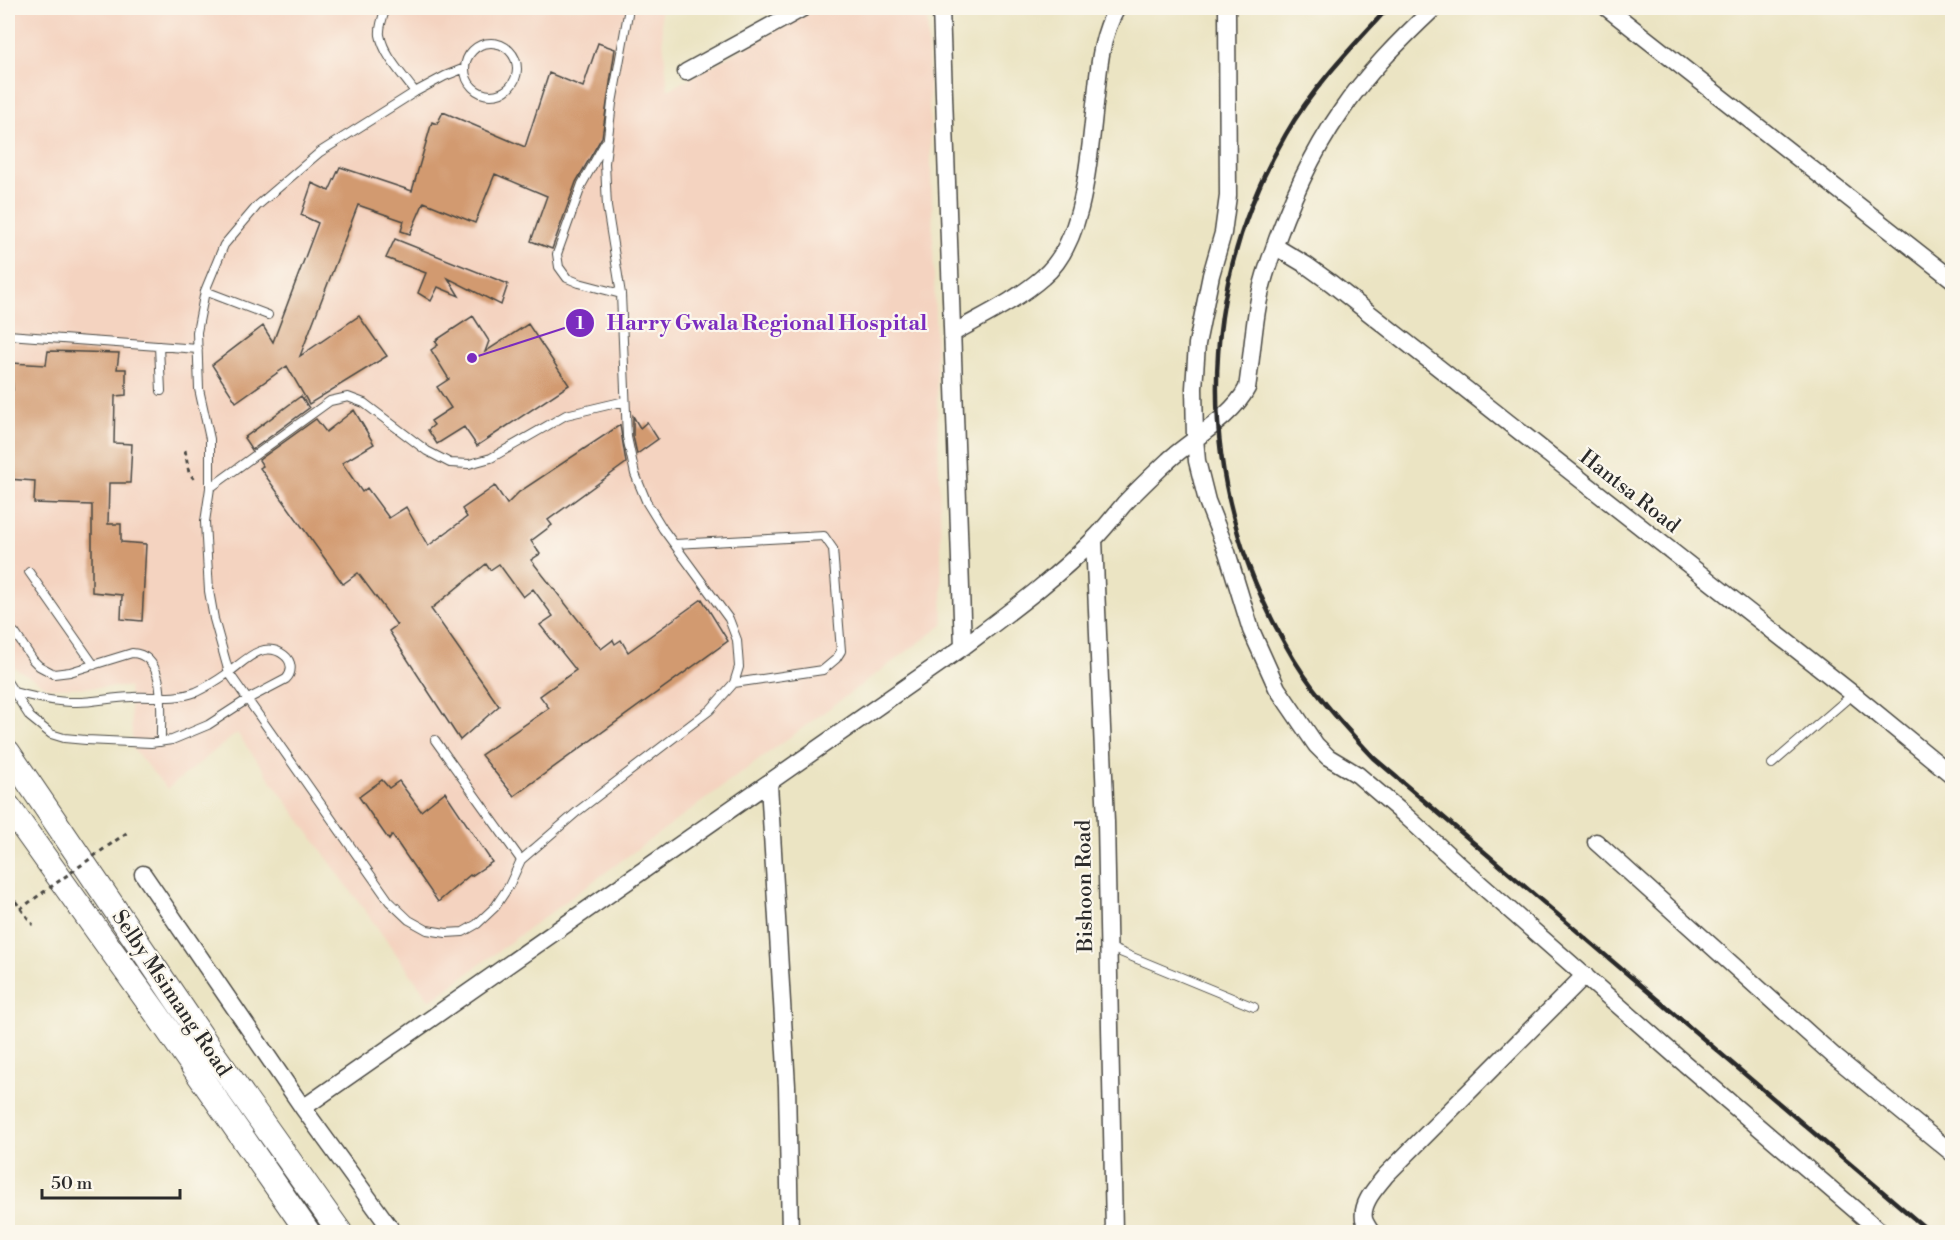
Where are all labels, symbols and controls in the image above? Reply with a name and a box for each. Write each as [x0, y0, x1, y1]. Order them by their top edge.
callout: Harry Gwala Regional Hospital [565, 303, 939, 343]
text: Harry Gwala Regional Hospital [607, 310, 927, 337]
text: 1 [576, 312, 585, 335]
street label: Hantsa Road [1574, 445, 1685, 539]
street label: Bishoon Road [1071, 819, 1099, 953]
street label: Selby Msimang Road [106, 905, 237, 1082]
scale bar [42, 1162, 180, 1200]
text: 50 m [51, 1172, 93, 1195]

